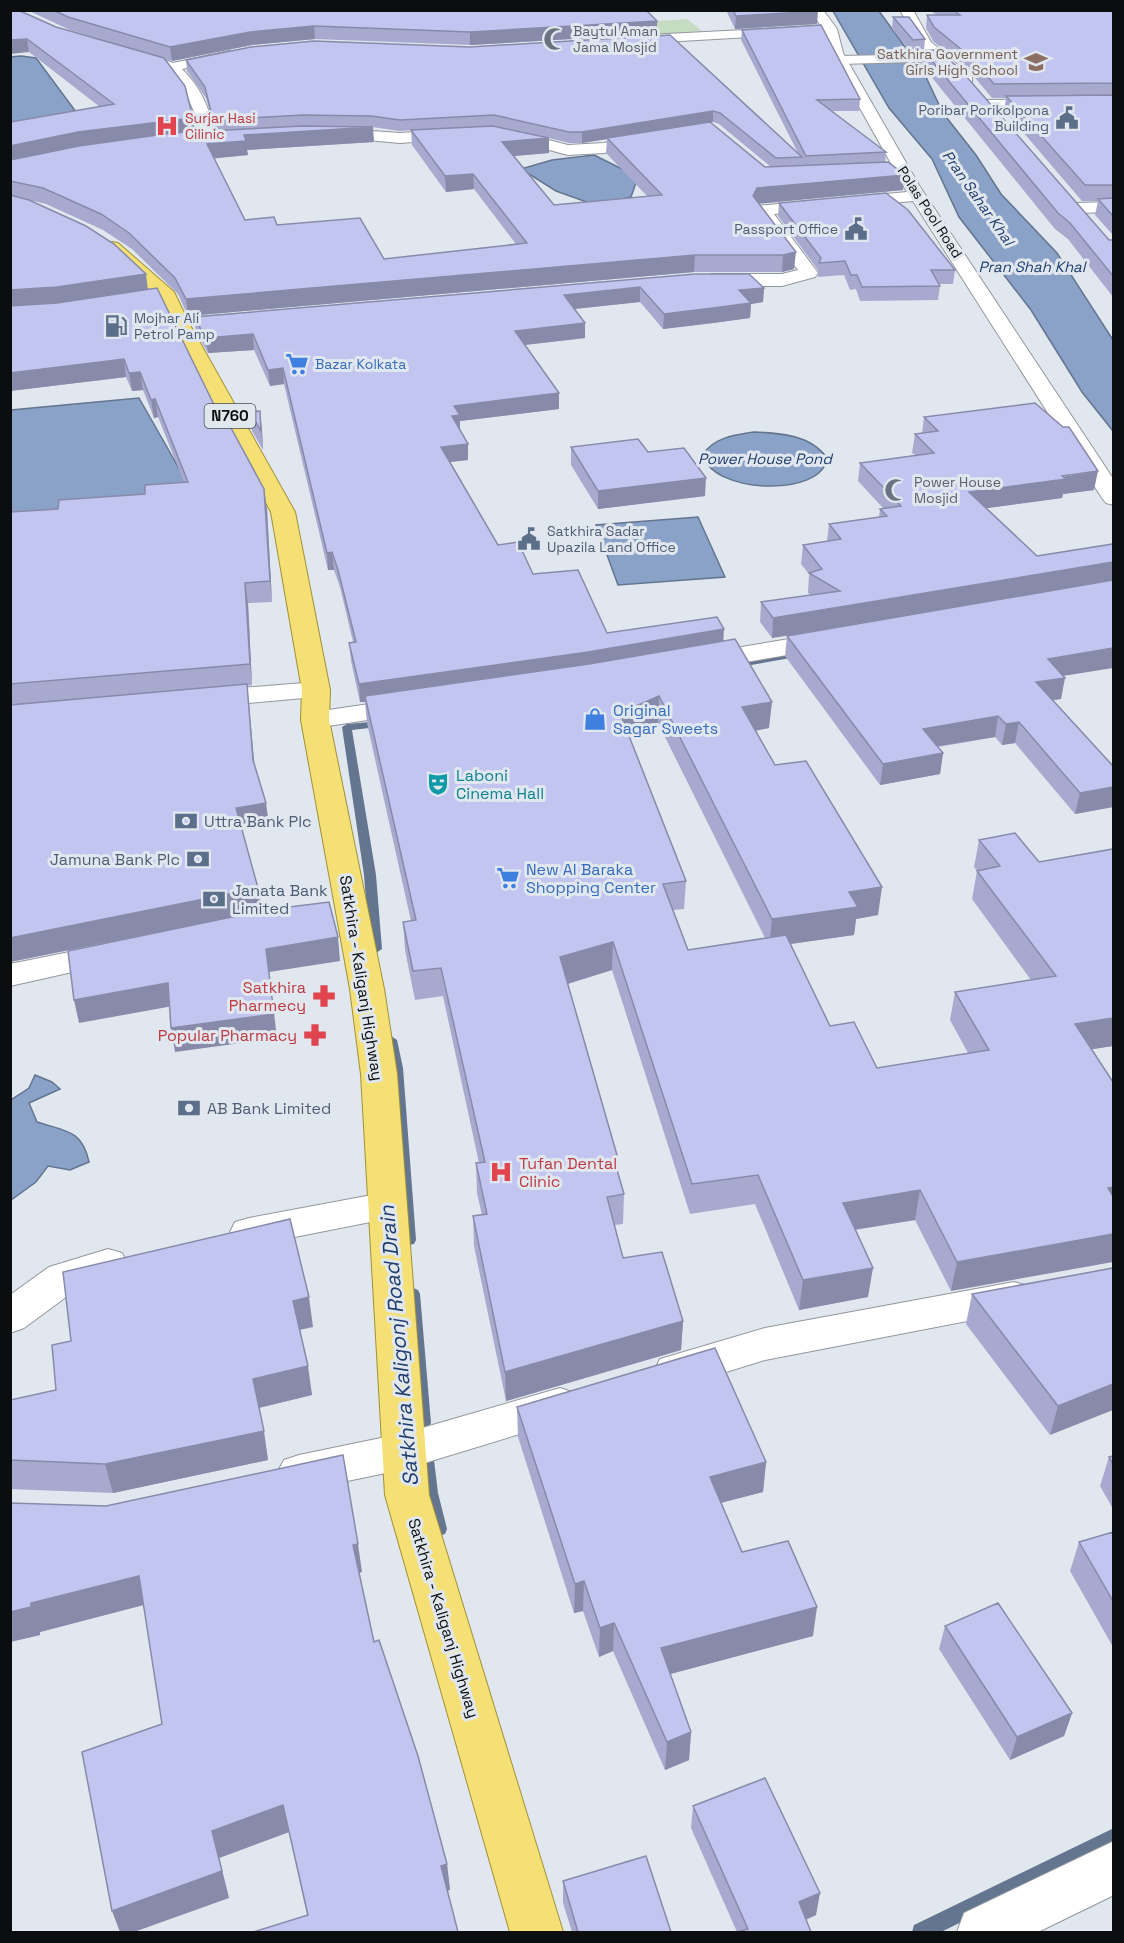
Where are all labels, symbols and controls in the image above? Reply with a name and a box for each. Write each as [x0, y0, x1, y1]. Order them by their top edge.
place label: Baytul Aman Jama Mosjid [573, 22, 658, 56]
mosque icon: Baytul Aman Jama Mosjid [542, 26, 568, 52]
place label: Satkhira Government Girls High School [877, 45, 1018, 79]
school or university icon: Satkhira Government Girls High School [1023, 49, 1049, 75]
place label: Poribar Porikolpona Building [918, 101, 1049, 135]
public building icon: Poribar Porikolpona Building [1054, 105, 1080, 131]
place label: Surjar Hasi Cilinic [185, 109, 256, 143]
hospital icon: Surjar Hasi Cilinic [154, 113, 180, 139]
water label: Pran Sahar Khal [939, 146, 1020, 251]
street label: Polas Pool Road [894, 163, 966, 261]
public building icon: Passport Office [843, 216, 869, 242]
place label: Passport Office [734, 220, 838, 238]
water label: Pran Shah Khal [979, 257, 1088, 276]
place label: Mojhar Ali Petrol Pamp [134, 309, 215, 343]
fuel station icon: Mojhar Ali Petrol Pamp [103, 313, 129, 339]
supermarket icon: Bazar Kolkata [284, 351, 310, 377]
place label: Bazar Kolkata [315, 355, 406, 373]
road number: N760 [204, 404, 256, 428]
water label: Power House Pond [698, 449, 834, 468]
place label: Power House Mosjid [914, 473, 1001, 507]
mosque icon: Power House Mosjid [883, 477, 909, 503]
place label: Satkhira Sadar Upazila Land Office [547, 522, 676, 556]
public building icon: Satkhira Sadar Upazila Land Office [516, 526, 542, 552]
place label: Original Sagar Sweets [613, 700, 718, 739]
shop icon: Original Sagar Sweets [582, 706, 608, 732]
place label: Laboni Cinema Hall [456, 765, 544, 804]
theatre icon: Laboni Cinema Hall [425, 771, 451, 797]
bank icon: Uttra Bank Plc [173, 808, 199, 834]
place label: Uttra Bank Plc [204, 811, 312, 832]
bank icon: Jamuna Bank Plc [185, 846, 211, 872]
place label: Jamuna Bank Plc [50, 849, 180, 870]
place label: New Al Baraka Shopping Center [526, 859, 656, 898]
supermarket icon: New Al Baraka Shopping Center [495, 865, 521, 891]
street label: Satkhira - Kaliganj Highway [335, 874, 388, 1082]
place label: Janata Bank Limited [232, 880, 328, 919]
bank icon: Janata Bank Limited [201, 886, 227, 912]
place label: Satkhira Pharmecy [229, 977, 306, 1016]
pharmacy icon: Satkhira Pharmecy [311, 983, 337, 1009]
pharmacy icon: Popular Pharmacy [302, 1022, 328, 1048]
place label: Popular Pharmacy [158, 1025, 297, 1046]
bank icon: AB Bank Limited [176, 1095, 202, 1121]
place label: AB Bank Limited [207, 1098, 331, 1119]
place label: Tufan Dental Clinic [519, 1153, 617, 1192]
hospital icon: Tufan Dental Clinic [488, 1159, 514, 1185]
water label: Satkhira Kaligonj Road Drain [373, 1203, 424, 1488]
street label: Satkhira - Kaliganj Highway [403, 1516, 484, 1721]

